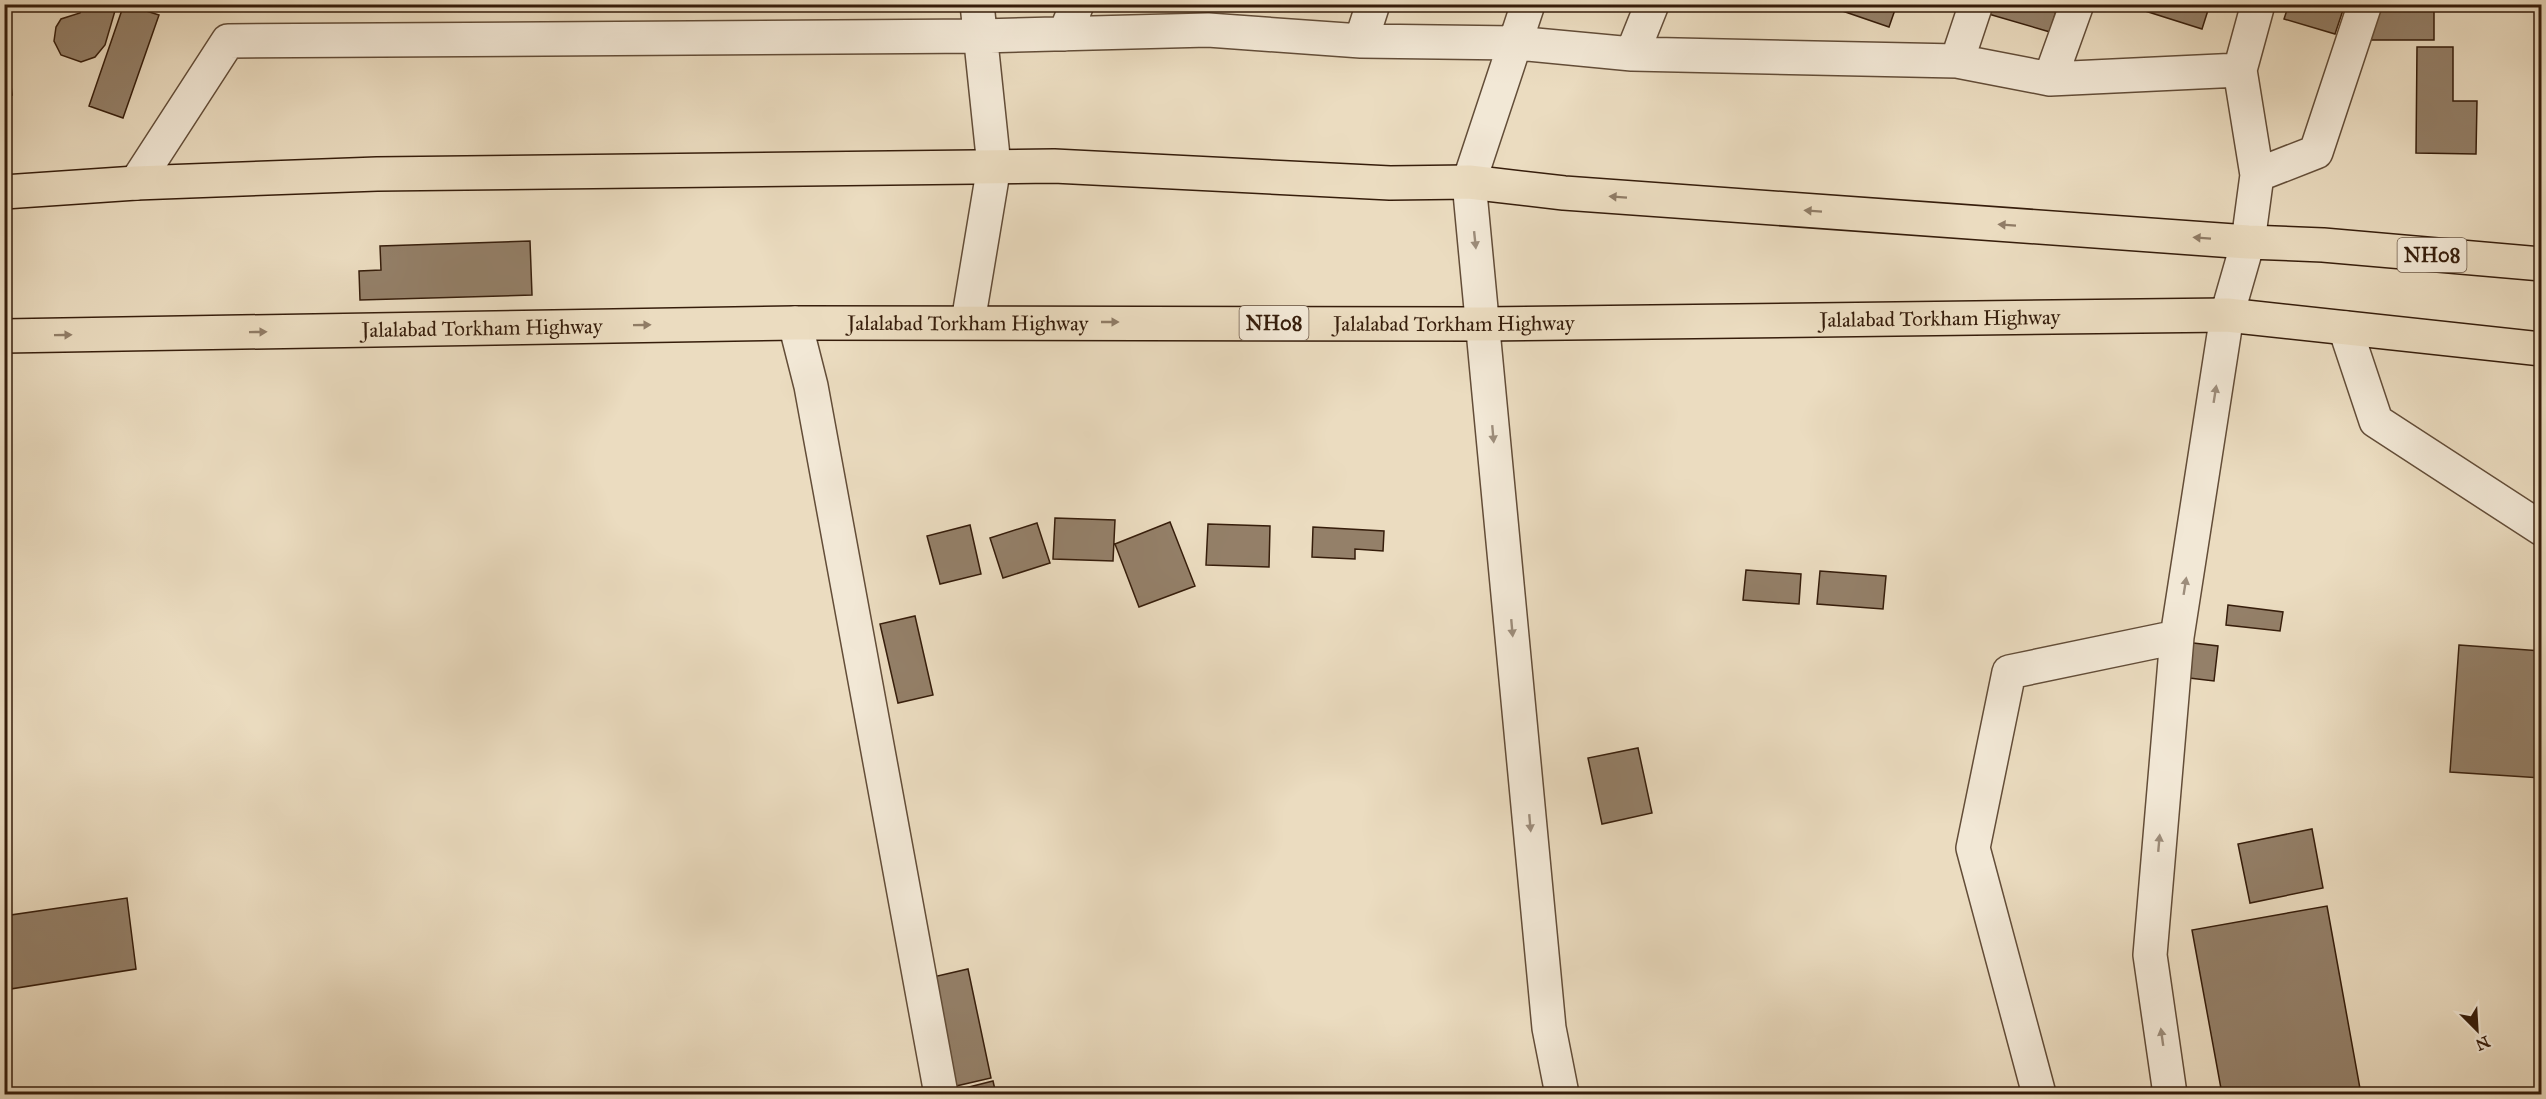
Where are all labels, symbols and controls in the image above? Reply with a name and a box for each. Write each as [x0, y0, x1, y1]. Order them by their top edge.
one-way arrow [1609, 192, 1628, 202]
one-way arrow [1803, 206, 1822, 216]
one-way arrow [1998, 220, 2017, 229]
one-way arrow [1470, 231, 1480, 250]
one-way arrow [2192, 234, 2211, 243]
road number: NH08 [2398, 238, 2466, 272]
street label: Jalalabad Torkham Highway [1817, 304, 2062, 333]
road number: NH08 [1240, 306, 1308, 340]
street label: Jalalabad Torkham Highway [845, 310, 1090, 336]
street label: Jalalabad Torkham Highway [1331, 310, 1576, 337]
street label: Jalalabad Torkham Highway [359, 313, 604, 343]
one-way arrow [1100, 318, 1119, 327]
one-way arrow [632, 320, 651, 330]
one-way arrow [248, 327, 267, 336]
one-way arrow [53, 330, 72, 340]
one-way arrow [2211, 384, 2220, 403]
one-way arrow [1488, 425, 1498, 444]
one-way arrow [2181, 577, 2190, 596]
one-way arrow [1507, 619, 1516, 638]
one-way arrow [1525, 813, 1535, 832]
one-way arrow [2154, 833, 2164, 852]
north arrow [2447, 1000, 2507, 1060]
one-way arrow [2157, 1027, 2166, 1046]
text: N [2472, 1032, 2493, 1055]

